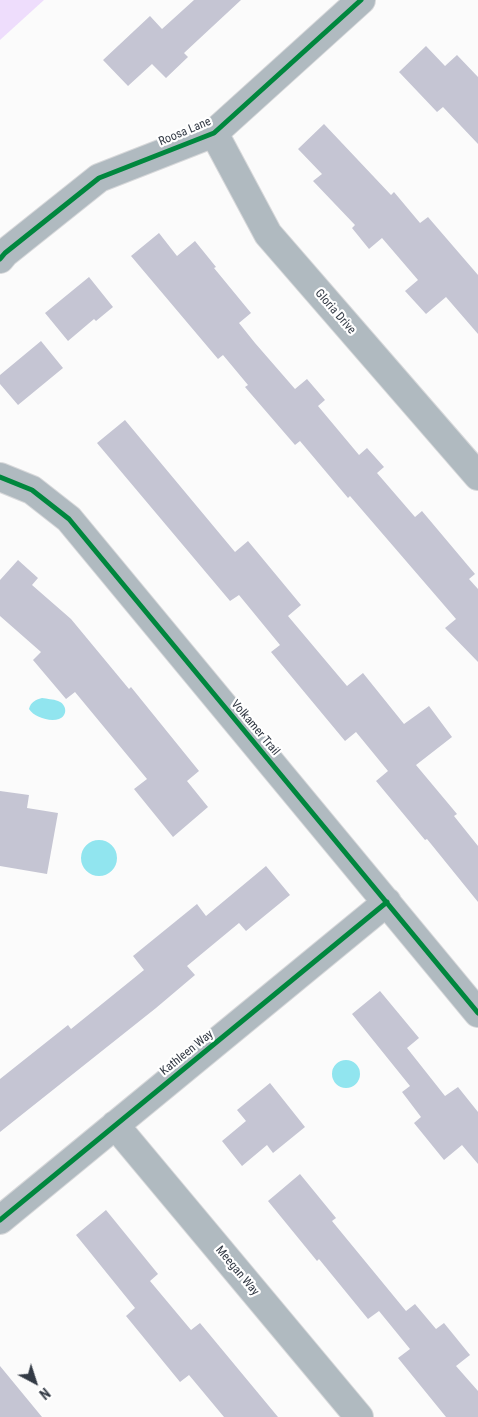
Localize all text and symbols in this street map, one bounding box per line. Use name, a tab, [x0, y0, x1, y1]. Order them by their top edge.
street label: Roosa Lane	[157, 115, 213, 149]
street label: Gloria Drive	[312, 287, 358, 337]
street label: Volkamer Trail	[228, 697, 282, 759]
street label: Kathleen Way	[158, 1027, 216, 1079]
street label: Meegan Way	[212, 1243, 262, 1299]
north arrow	[10, 1357, 60, 1407]
text: N	[36, 1385, 53, 1402]

